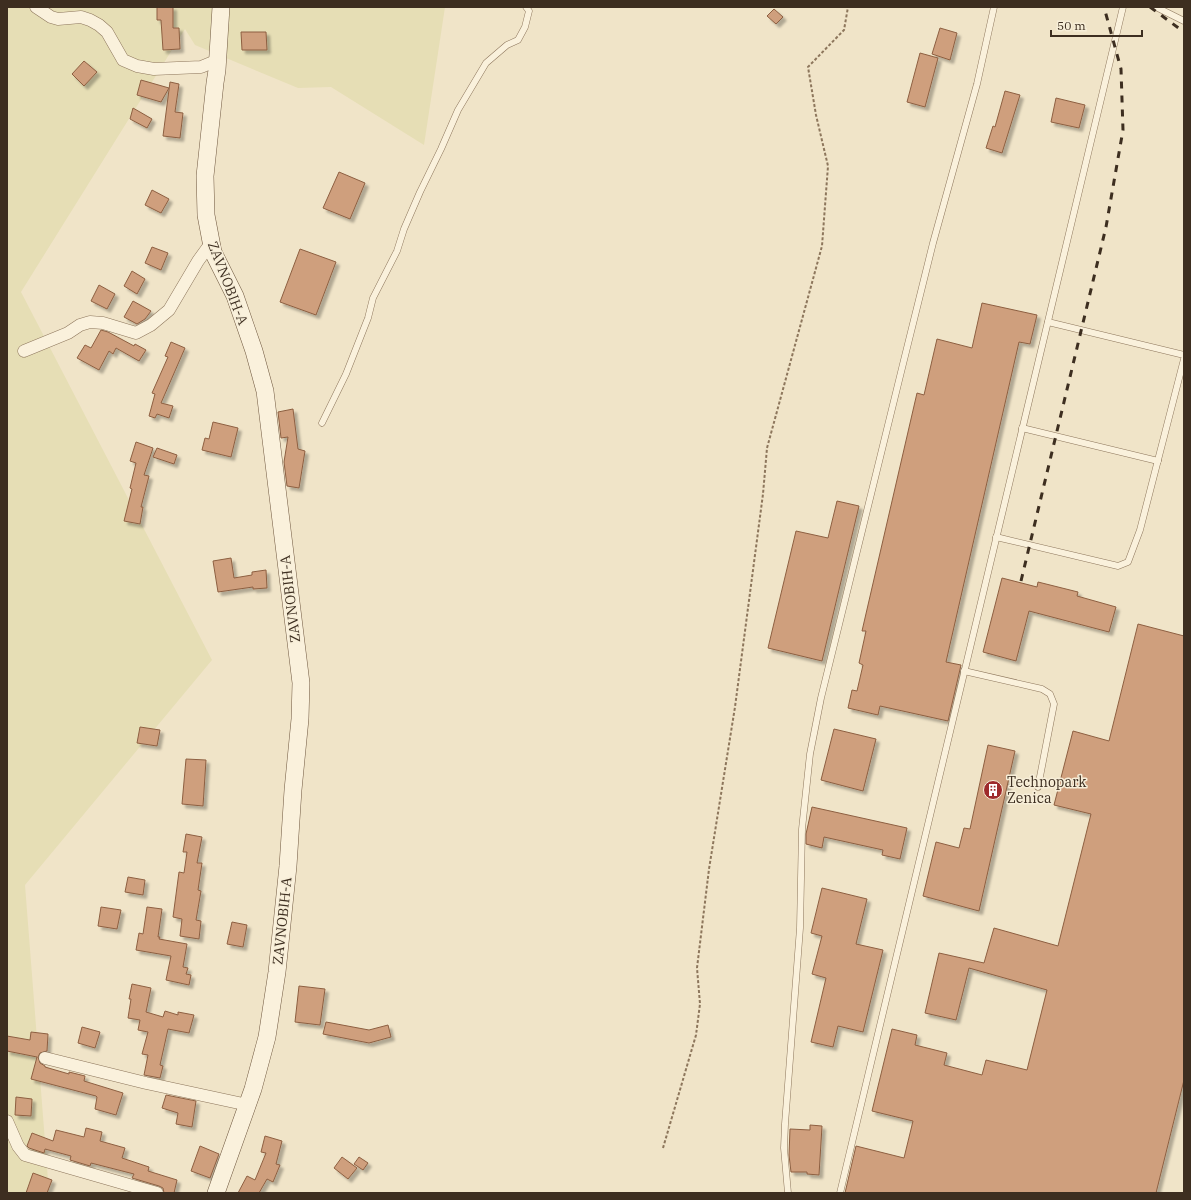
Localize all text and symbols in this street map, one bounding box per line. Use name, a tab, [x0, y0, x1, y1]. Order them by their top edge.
scale bar	[1051, 12, 1142, 38]
text: 50 m	[1057, 18, 1086, 33]
street label: ZAVNOBIH-A	[204, 239, 252, 328]
street label: ZAVNOBIH-A	[276, 554, 304, 644]
place label: Technopark Zenica	[1007, 773, 1087, 807]
building icon: Technopark Zenica	[982, 779, 1004, 801]
street label: ZAVNOBIH-A	[268, 876, 296, 966]

